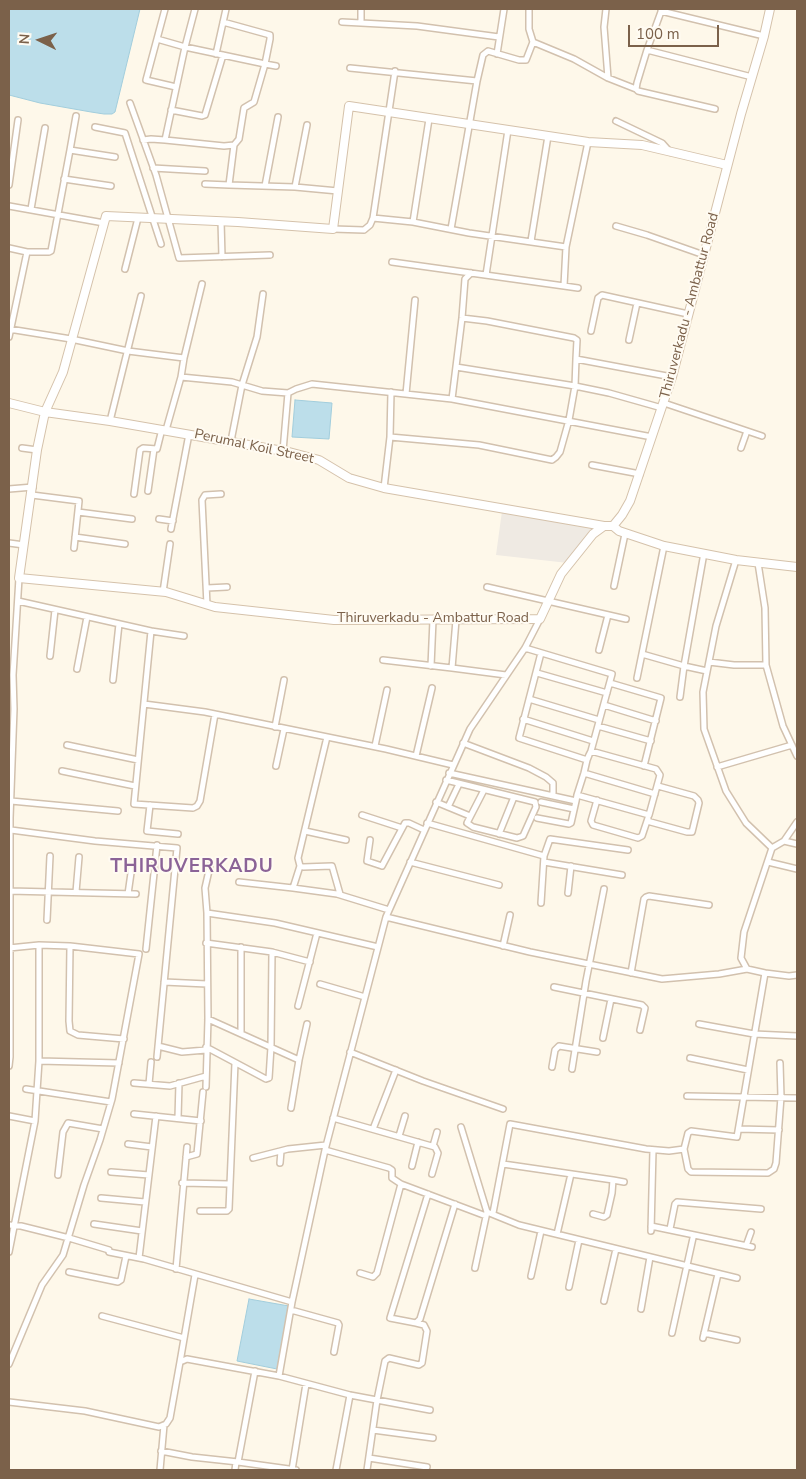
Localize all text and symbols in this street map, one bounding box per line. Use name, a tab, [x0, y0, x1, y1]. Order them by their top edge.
north arrow	[15, 15, 65, 65]
scale bar	[631, 15, 722, 47]
text: 100 m	[636, 24, 680, 44]
text: N	[15, 33, 34, 45]
street label: Thiruverkadu - Ambattur Road	[657, 211, 723, 401]
street label: Perumal Koil Street	[193, 426, 315, 468]
street label: Thiruverkadu - Ambattur Road	[337, 611, 529, 627]
district label: THIRUVERKADU	[109, 856, 275, 878]

